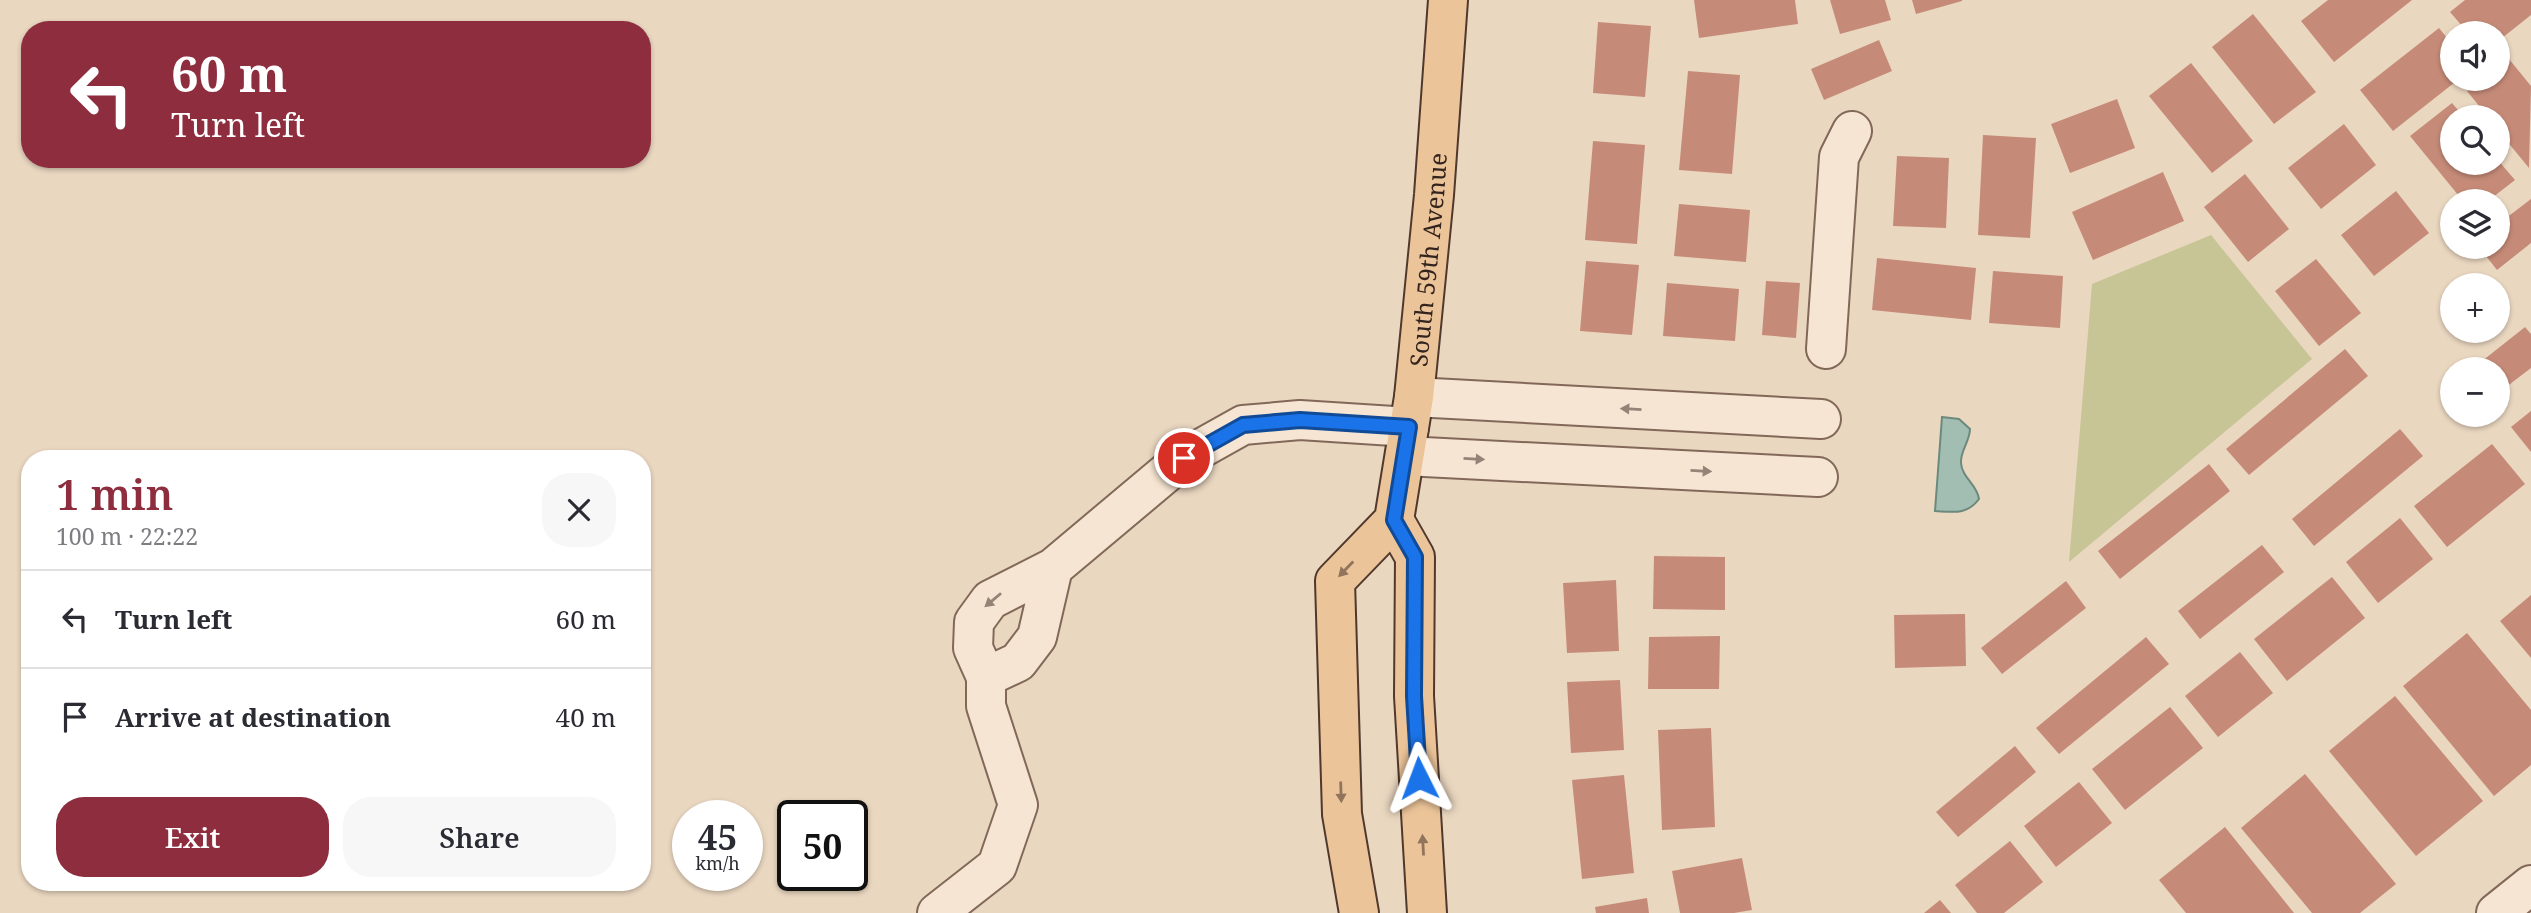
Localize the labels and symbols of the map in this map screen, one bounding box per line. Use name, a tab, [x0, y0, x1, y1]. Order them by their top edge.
street label: South 59th Avenue	[1401, 152, 1453, 368]
one-way arrow	[1620, 403, 1642, 414]
pin	[1154, 428, 1214, 488]
one-way arrow	[1463, 454, 1485, 465]
one-way arrow	[1690, 466, 1712, 477]
one-way arrow	[1339, 560, 1355, 577]
one-way arrow	[985, 593, 1003, 608]
position arrow	[1382, 741, 1456, 815]
one-way arrow	[1336, 781, 1347, 803]
speed limit sign: 50	[777, 800, 868, 891]
one-way arrow	[1417, 834, 1428, 856]

